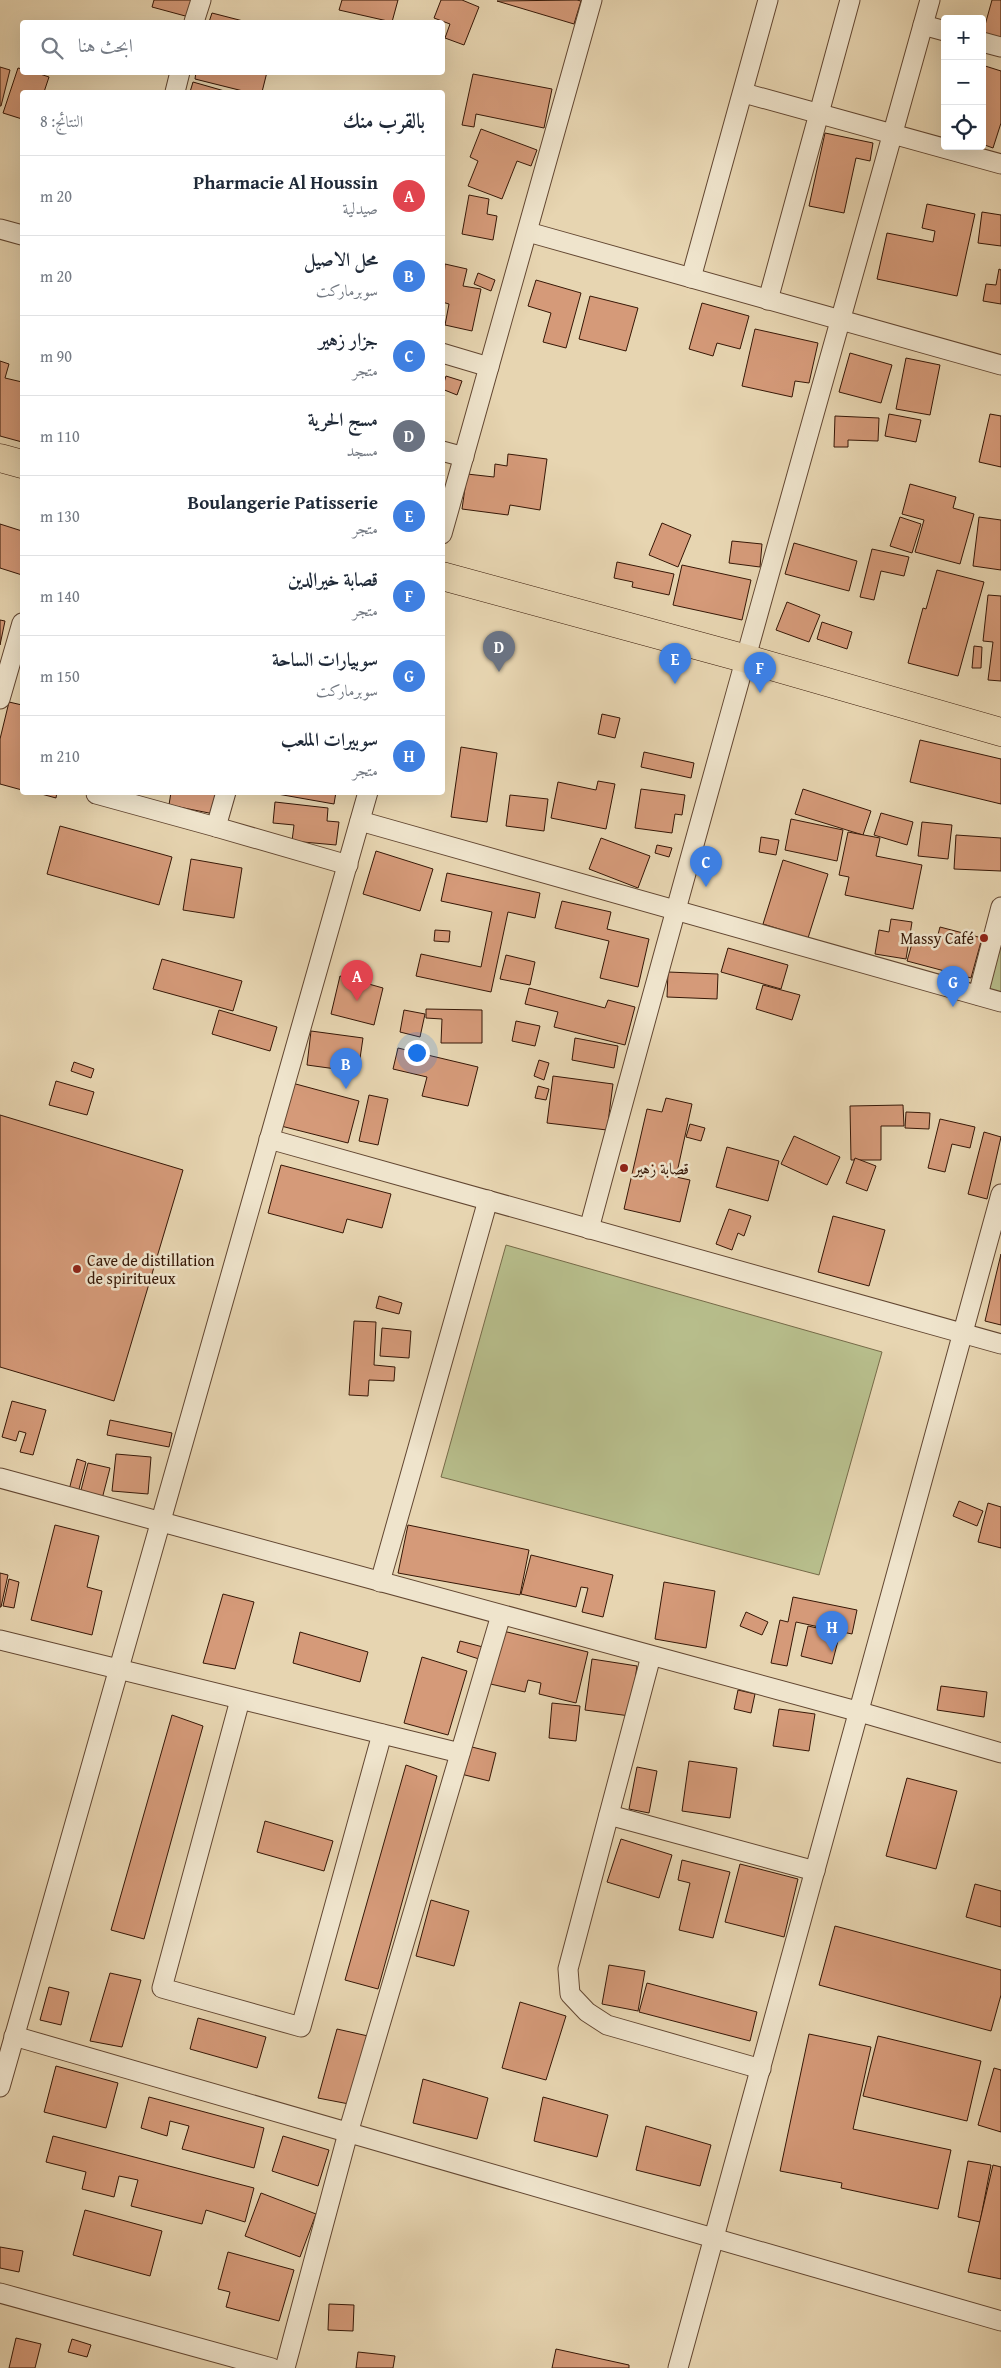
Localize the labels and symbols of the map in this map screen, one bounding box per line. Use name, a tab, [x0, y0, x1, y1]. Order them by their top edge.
pin: D	[483, 631, 515, 672]
pin: E	[659, 643, 691, 684]
pin: F	[744, 652, 776, 693]
pin: C	[690, 846, 722, 887]
place label: Massy Café	[900, 926, 974, 950]
marker: Massy Café	[978, 932, 990, 944]
pin: A	[341, 960, 373, 1001]
pin: G	[937, 966, 969, 1007]
your location	[404, 1040, 430, 1066]
pin: B	[330, 1048, 362, 1089]
place label: قصابة زهير	[632, 1156, 689, 1180]
marker: قصابة زهير	[618, 1162, 630, 1174]
place label: Cave de distillation de spiritueux	[87, 1248, 215, 1290]
marker: Cave de distillation de spiritueux	[71, 1263, 83, 1275]
pin: H	[816, 1611, 848, 1652]

